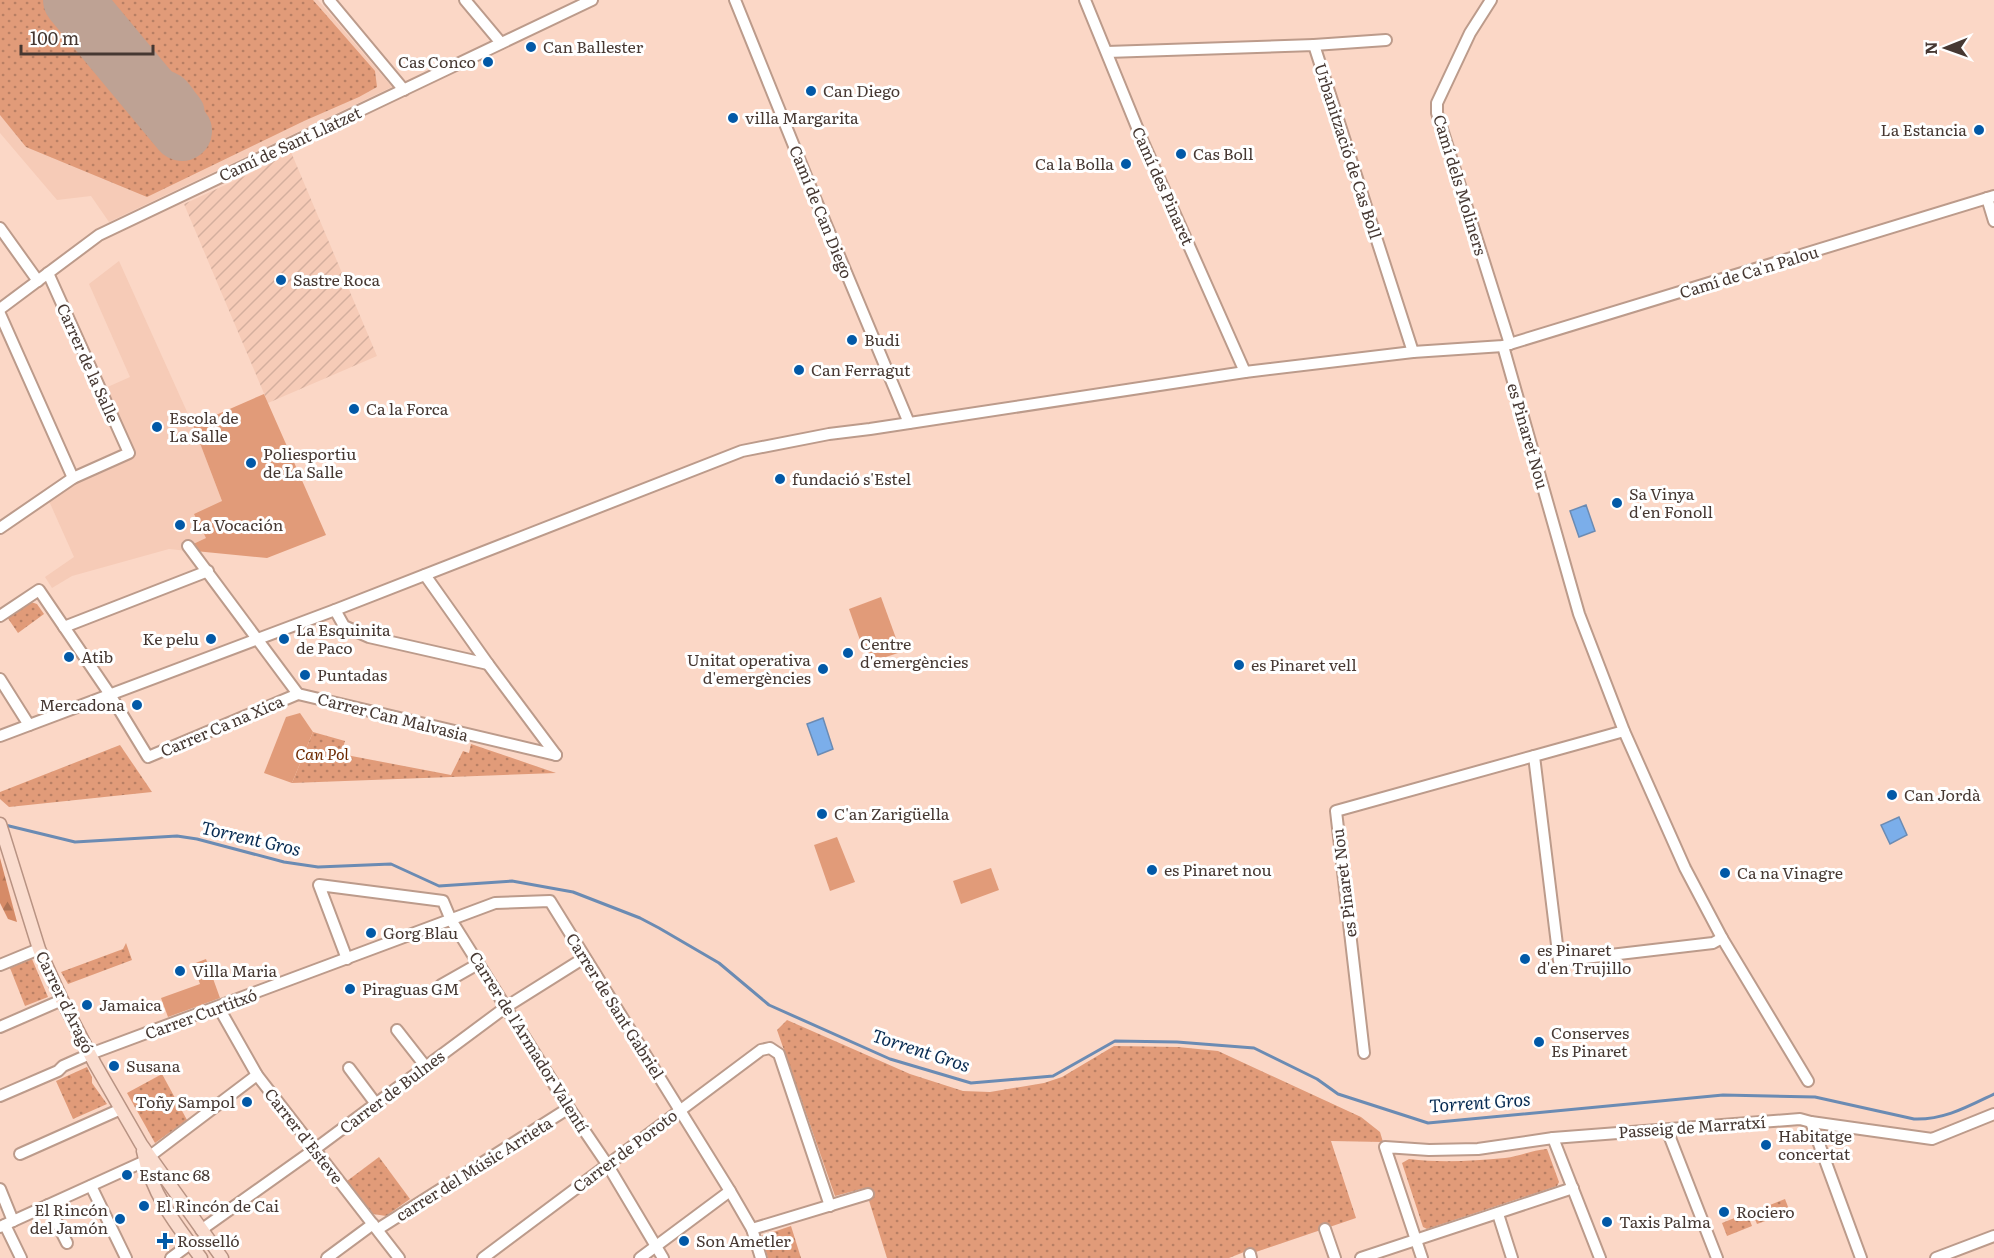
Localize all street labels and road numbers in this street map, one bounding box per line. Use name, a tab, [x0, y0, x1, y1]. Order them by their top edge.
street label: Urbanització de Cas Boll	[1309, 60, 1389, 242]
street label: Camí de Sant Llatzet	[215, 99, 365, 187]
street label: Camí dels Moliners	[1428, 111, 1494, 258]
street label: Camí des Pinaret	[1127, 122, 1201, 249]
street label: Camí de Can Diego	[784, 141, 860, 282]
street label: Camí de Ca'n Palou	[1676, 238, 1821, 304]
street label: Carrer de la Salle	[52, 299, 126, 426]
street label: es Pinaret Nou	[1502, 380, 1556, 492]
street label: Carrer Can Malvasia	[315, 686, 472, 746]
street label: Carrer Ca na Xica	[156, 688, 287, 762]
street label: es Pinaret Nou	[1324, 827, 1362, 939]
street label: Carrer de Sant Gabriel	[561, 928, 671, 1083]
street label: Carrer d'Aragó	[31, 946, 101, 1057]
street label: Carrer de l'Armador Valentí	[464, 946, 596, 1137]
street label: Carrer Curtitxó	[141, 982, 260, 1044]
street label: Carrer de Bulnes	[334, 1044, 449, 1139]
street label: Carrer d'Esteve	[260, 1082, 350, 1188]
street label: Carrer de Poroto	[567, 1103, 682, 1198]
street label: Passeig de Marratxí	[1617, 1109, 1766, 1143]
street label: carrer del Músic Arrieta	[390, 1110, 557, 1226]

